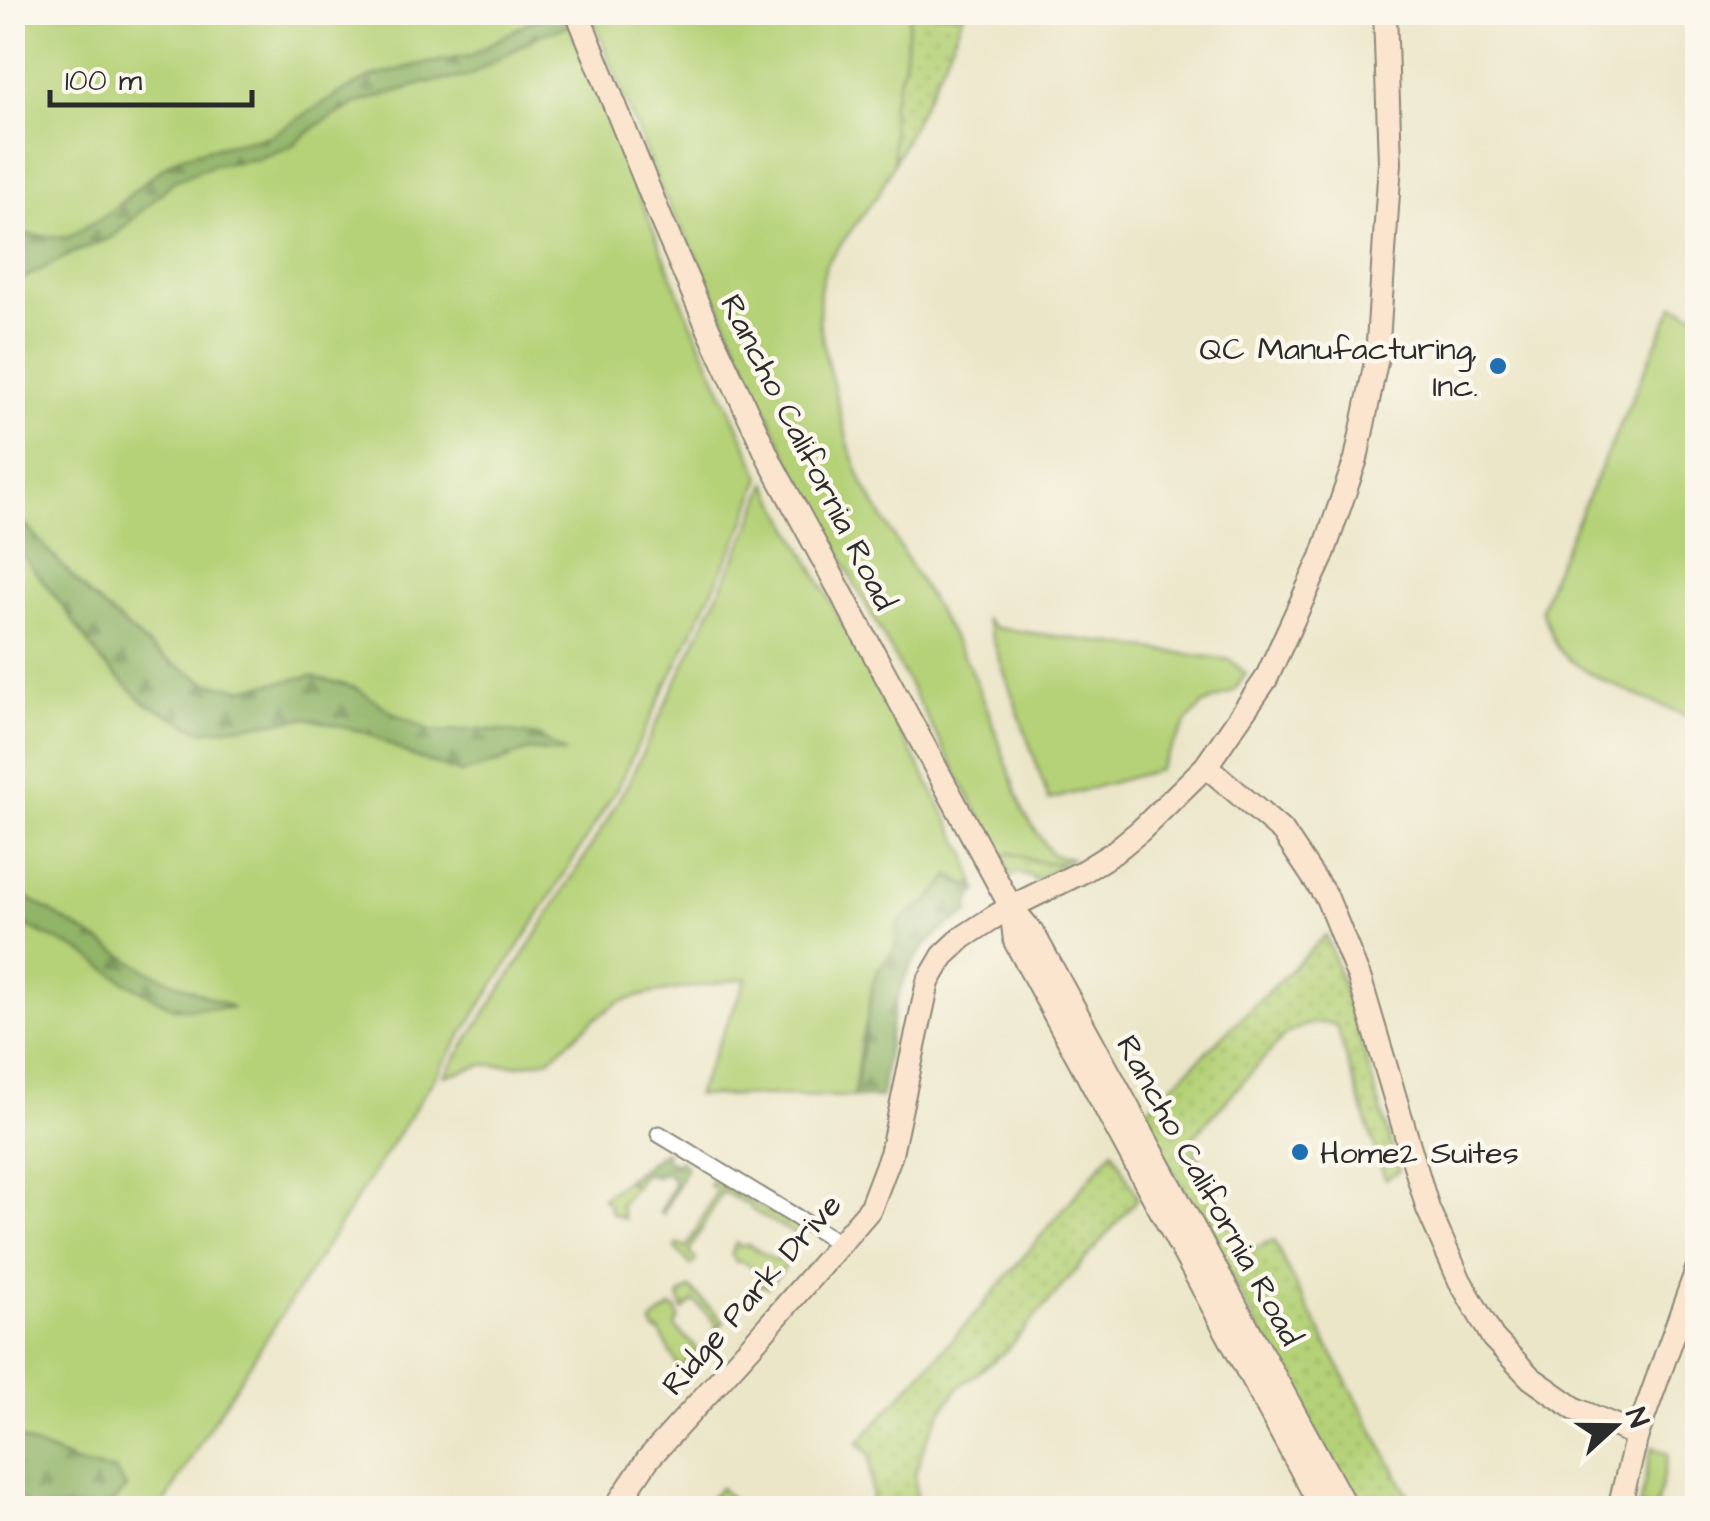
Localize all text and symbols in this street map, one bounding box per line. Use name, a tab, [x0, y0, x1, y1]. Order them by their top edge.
scale bar	[50, 45, 252, 107]
text: 100 m	[65, 60, 143, 102]
street label: Rancho California Road	[708, 287, 907, 618]
place label: QC Manufacturing, Inc.	[1199, 327, 1478, 409]
marker: QC Manufacturing, Inc.	[1487, 355, 1509, 377]
street label: Rancho California Road	[1104, 1027, 1313, 1354]
place label: Home2 Suites	[1320, 1131, 1519, 1176]
marker: Home2 Suites	[1289, 1141, 1311, 1163]
street label: Ridge Park Drive	[652, 1184, 853, 1406]
north arrow	[1565, 1376, 1665, 1476]
text: N	[1616, 1402, 1658, 1433]

